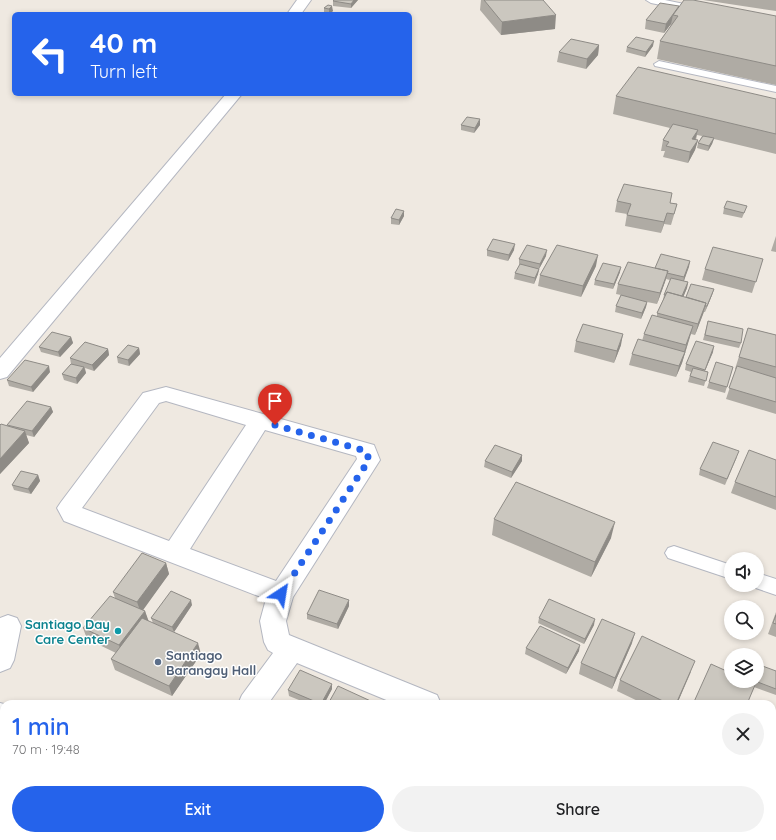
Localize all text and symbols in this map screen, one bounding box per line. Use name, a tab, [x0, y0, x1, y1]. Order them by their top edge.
text: 40 m	[90, 25, 157, 60]
icon: left	[24, 28, 76, 80]
text: Turn left	[90, 60, 158, 83]
pin	[258, 384, 292, 425]
icon: arrive	[264, 390, 286, 412]
map controls	[724, 552, 764, 688]
button: sound	[724, 552, 764, 592]
position arrow	[260, 573, 302, 615]
button: search	[724, 600, 764, 640]
place label: Santiago Day Care Center	[25, 616, 110, 647]
marker: Santiago Day Care Center	[113, 626, 123, 636]
place label: Santiago Barangay Hall	[166, 647, 256, 678]
button: layers	[724, 648, 764, 688]
marker: Santiago Barangay Hall	[153, 657, 163, 667]
text: 1 min	[12, 711, 70, 741]
button: close	[722, 713, 764, 755]
text: 70 m · 19:48	[12, 741, 80, 757]
button: Exit	[12, 786, 384, 832]
button: Share	[392, 786, 764, 832]

